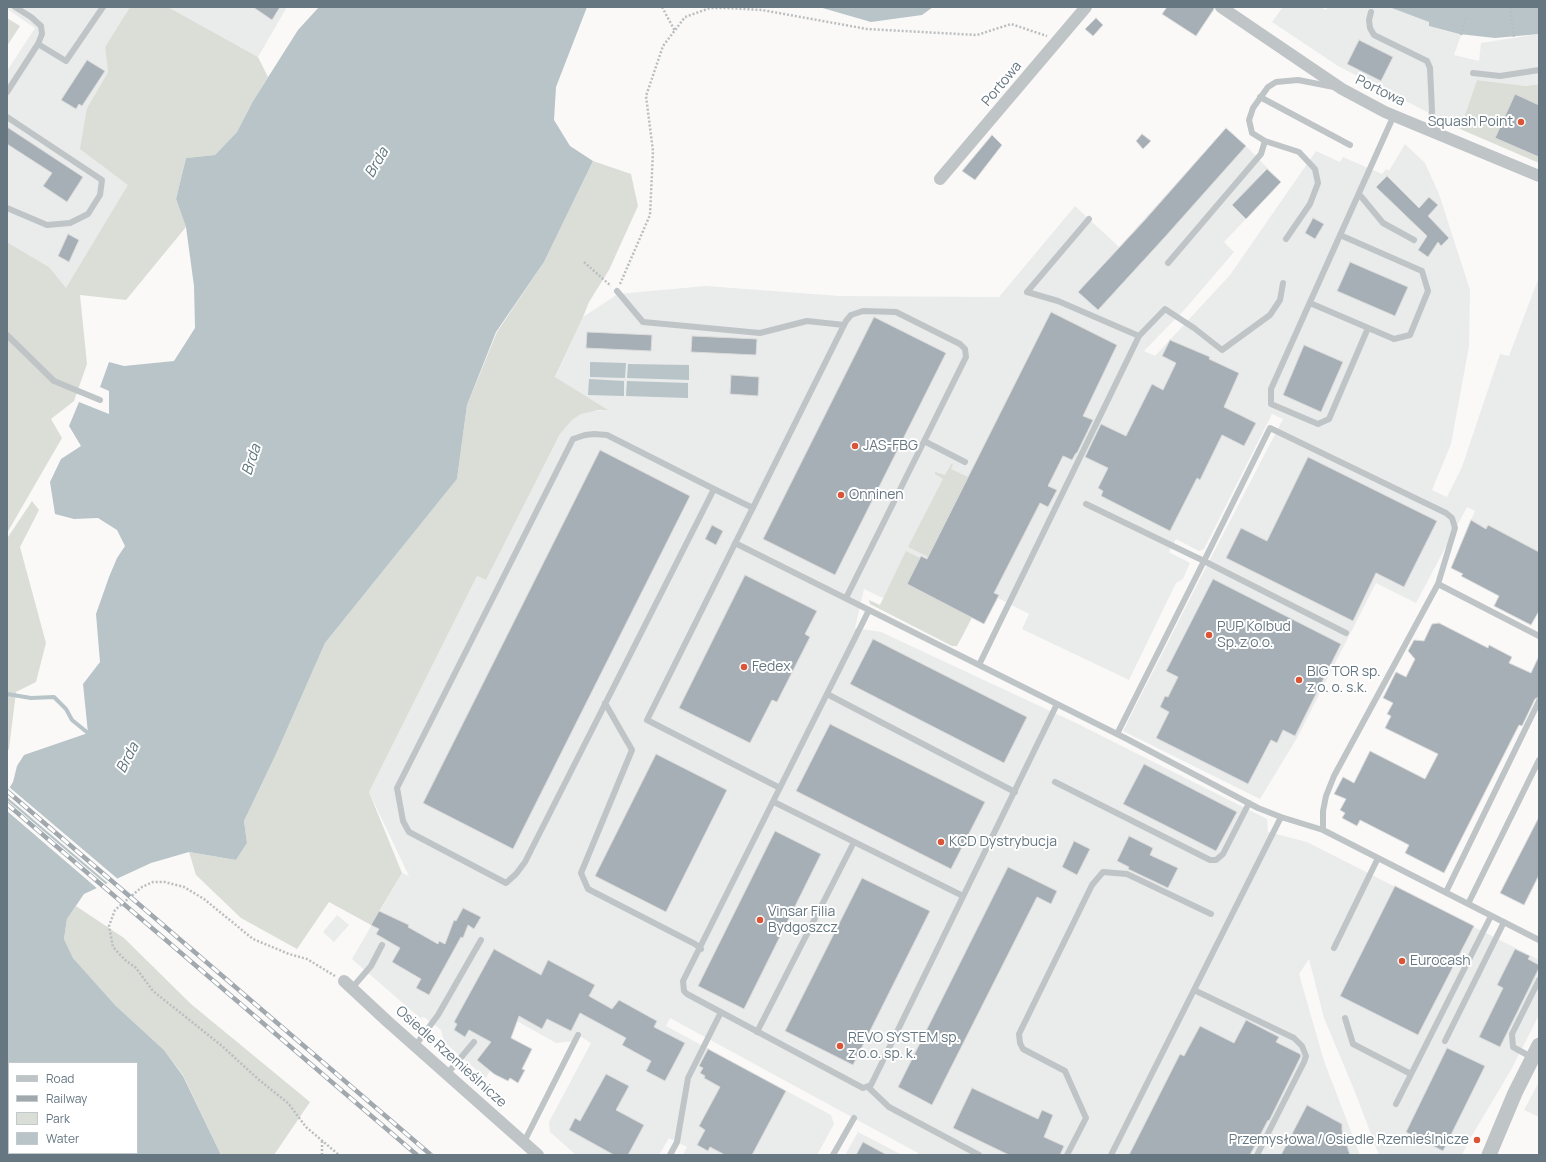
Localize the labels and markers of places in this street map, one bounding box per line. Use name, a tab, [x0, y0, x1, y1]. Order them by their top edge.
place label: Squash Point	[1428, 114, 1513, 130]
marker: Squash Point	[1516, 117, 1526, 127]
place label: JAS-FBG	[863, 438, 918, 454]
marker: JAS-FBG	[850, 441, 860, 451]
place label: Onninen	[849, 487, 904, 503]
marker: Onninen	[836, 490, 846, 500]
place label: PUP Kolbud Sp. z o.o.	[1217, 619, 1291, 652]
marker: PUP Kolbud Sp. z o.o.	[1204, 630, 1214, 640]
place label: Fedex	[752, 659, 791, 675]
marker: Fedex	[739, 662, 749, 672]
place label: BIG TOR sp. z o. o. s.k.	[1307, 664, 1381, 696]
marker: BIG TOR sp. z o. o. s.k.	[1294, 675, 1304, 685]
place label: KCD Dystrybucja	[949, 834, 1057, 850]
marker: KCD Dystrybucja	[936, 837, 946, 847]
place label: Vinsar Filia Bydgoszcz	[768, 904, 838, 936]
marker: Vinsar Filia Bydgoszcz	[755, 915, 765, 925]
place label: Eurocash	[1410, 953, 1471, 969]
marker: Eurocash	[1397, 956, 1407, 966]
place label: REVO SYSTEM sp. z o.o. sp. k.	[848, 1030, 960, 1062]
marker: REVO SYSTEM sp. z o.o. sp. k.	[835, 1041, 845, 1051]
place label: Przemysłowa / Osiedle Rzemieślnicze	[1229, 1132, 1469, 1148]
marker: Przemysłowa / Osiedle Rzemieślnicze	[1472, 1135, 1482, 1145]

